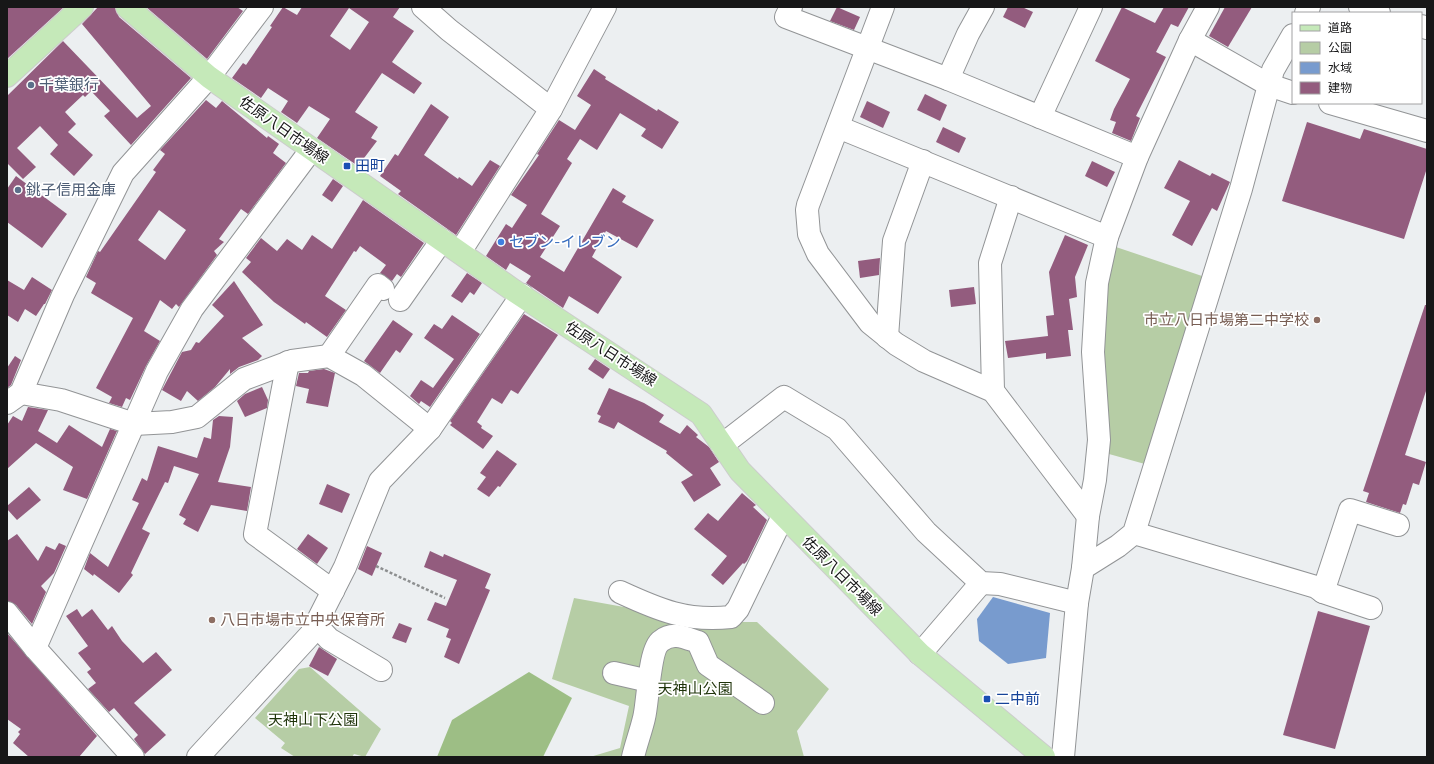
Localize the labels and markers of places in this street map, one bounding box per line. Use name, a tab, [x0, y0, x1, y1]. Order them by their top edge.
place label: 千葉銀行	[39, 75, 99, 94]
marker: 千葉銀行	[26, 80, 36, 90]
place label: 田町	[355, 156, 385, 175]
marker: 田町	[342, 161, 352, 171]
place label: 銚子信用金庫	[26, 180, 116, 199]
marker: 銚子信用金庫	[13, 185, 23, 195]
place label: セブン-イレブン	[509, 232, 620, 251]
marker: セブン-イレブン	[496, 237, 506, 247]
place label: 市立八日市場第二中学校	[1144, 310, 1309, 329]
marker: 市立八日市場第二中学校	[1312, 315, 1322, 325]
place label: 八日市場市立中央保育所	[220, 610, 385, 629]
marker: 八日市場市立中央保育所	[207, 615, 217, 625]
place label: 二中前	[995, 689, 1040, 708]
marker: 二中前	[982, 694, 992, 704]

